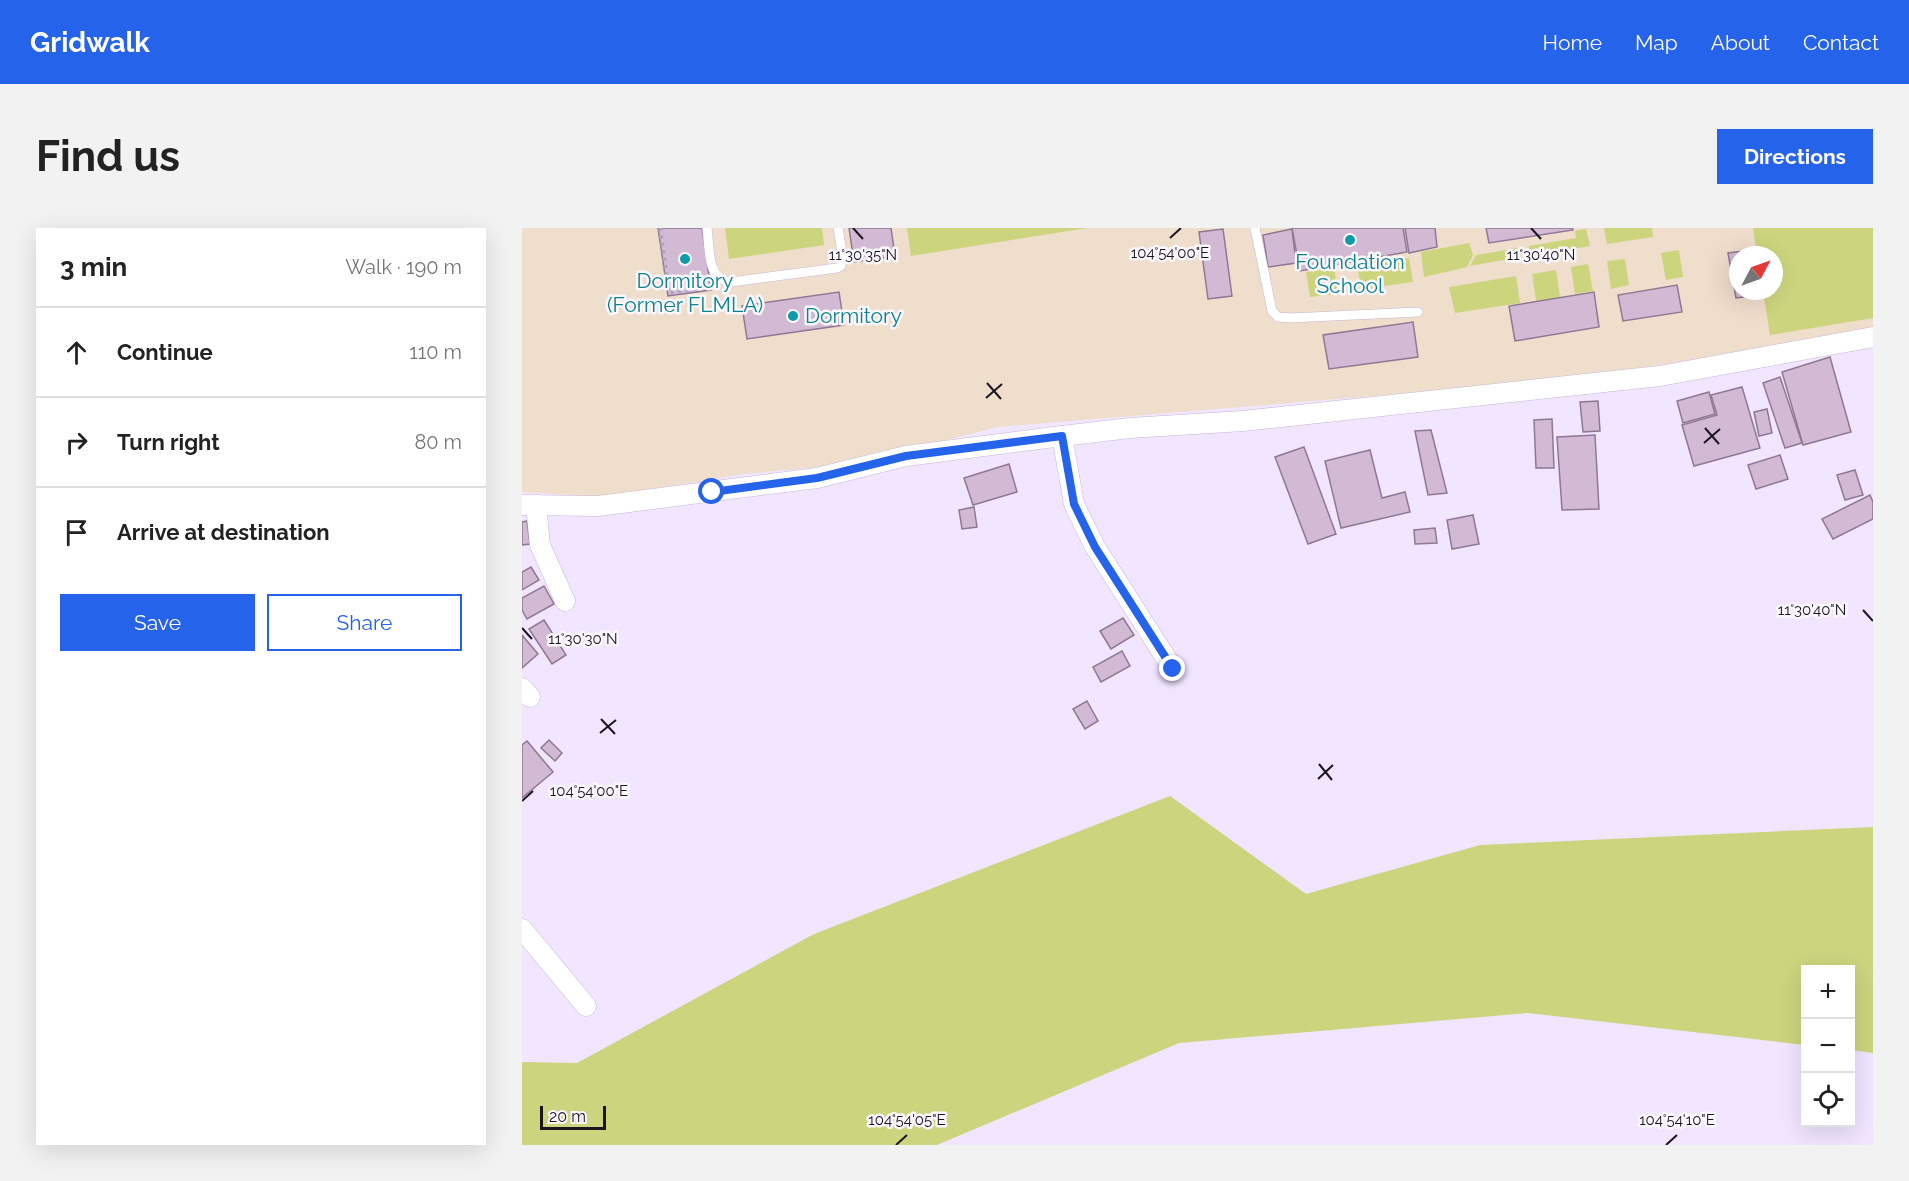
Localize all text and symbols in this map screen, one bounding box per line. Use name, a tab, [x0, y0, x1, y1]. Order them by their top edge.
text: Gridwalk	[30, 26, 150, 59]
text: Home	[1543, 30, 1602, 55]
text: Map	[1635, 30, 1678, 55]
text: About	[1711, 30, 1770, 55]
text: Contact	[1803, 30, 1879, 55]
button: Directions	[1717, 129, 1873, 184]
text: Find us	[36, 132, 180, 181]
marker: Foundation School	[1343, 233, 1357, 247]
text: 104°54'00"E	[1131, 244, 1209, 262]
text: 11°30'35"N	[829, 246, 897, 264]
text: 11°30'40"N	[1507, 246, 1575, 264]
north arrow	[1729, 246, 1783, 300]
place label: Foundation School	[1295, 249, 1405, 298]
text: 3 min	[60, 252, 127, 282]
marker: Dormitory (Former FLMLA)	[678, 252, 692, 266]
text: Walk · 190 m	[345, 255, 462, 279]
place label: Dormitory (Former FLMLA)	[607, 268, 763, 317]
place label: Dormitory	[805, 303, 902, 328]
marker: Dormitory	[786, 309, 800, 323]
icon: ahead	[60, 336, 93, 369]
text: Continue	[117, 339, 213, 365]
text: 110 m	[409, 340, 462, 364]
icon: right	[60, 426, 93, 459]
text: Turn right	[117, 429, 220, 455]
text: 80 m	[414, 430, 462, 454]
route start	[698, 478, 724, 504]
icon: arrive	[60, 516, 93, 549]
text: Arrive at destination	[117, 519, 330, 545]
button: Save	[60, 594, 255, 651]
button: Share	[267, 594, 462, 651]
text: 11°30'40"N	[1778, 601, 1846, 619]
text: 11°30'30"N	[548, 630, 618, 648]
route end	[1159, 655, 1185, 681]
text: 104°54'00"E	[550, 782, 628, 800]
map controls	[1801, 965, 1855, 1127]
button: +	[1801, 965, 1855, 1019]
button: −	[1801, 1019, 1855, 1073]
button: locate	[1801, 1073, 1855, 1127]
scale bar	[540, 1103, 606, 1130]
text: 20 m	[549, 1107, 586, 1126]
text: 104°54'05"E	[868, 1111, 946, 1129]
text: 104°54'10"E	[1639, 1111, 1715, 1129]

